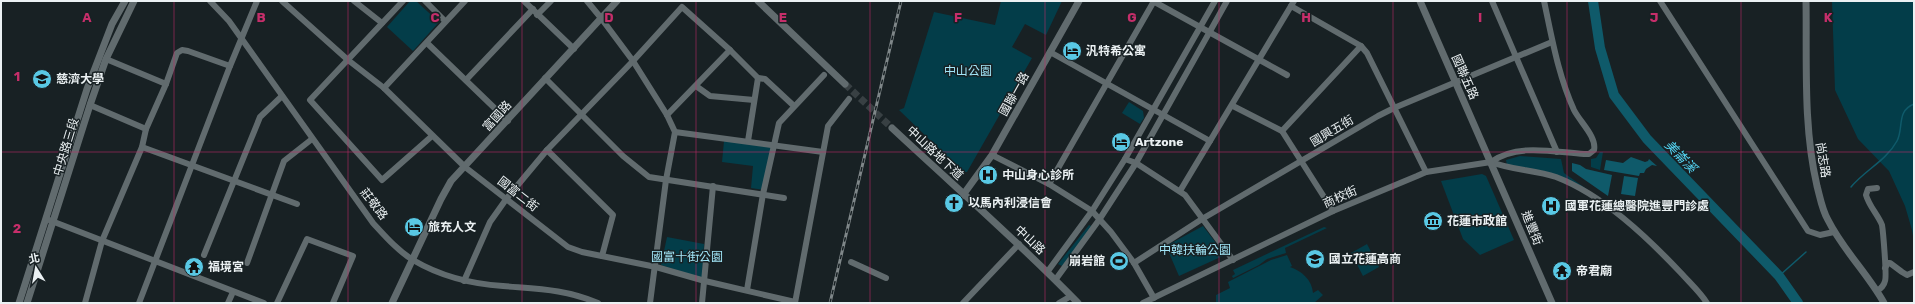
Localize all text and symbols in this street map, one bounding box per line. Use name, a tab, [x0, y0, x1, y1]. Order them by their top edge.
text: A	[82, 10, 92, 25]
text: B	[256, 10, 266, 25]
text: C	[430, 10, 440, 25]
text: D	[604, 10, 614, 25]
text: E	[779, 10, 787, 25]
text: F	[954, 10, 962, 25]
text: G	[1127, 10, 1137, 25]
text: H	[1301, 10, 1311, 25]
text: I	[1478, 10, 1482, 25]
text: J	[1650, 10, 1658, 25]
text: K	[1824, 10, 1833, 25]
hotel icon: 汎特希公寓	[1061, 40, 1083, 62]
place label: 汎特希公寓	[1086, 44, 1146, 58]
street label: 國聯五路	[1449, 52, 1481, 102]
park label: 中山公園	[944, 64, 992, 78]
school or university icon: 慈濟大學	[31, 68, 53, 90]
text: 1	[14, 69, 20, 84]
street label: 國聯一路	[996, 70, 1032, 118]
place label: 慈濟大學	[56, 72, 104, 86]
street label: 富國路	[480, 98, 514, 134]
street label: 國興五街	[1308, 113, 1356, 149]
street label: 中央路三段	[51, 116, 81, 178]
street label: 中山路地下道	[904, 123, 966, 183]
hotel icon: Artzone	[1110, 131, 1132, 153]
place label: Artzone	[1135, 135, 1183, 149]
water label: 美崙溪	[1662, 137, 1701, 177]
street label: 尚志路	[1813, 141, 1833, 179]
hospital icon: 中山身心診所	[977, 164, 999, 186]
place label: 中山身心診所	[1002, 168, 1074, 182]
street label: 國富二街	[495, 174, 541, 214]
street label: 商校街	[1321, 183, 1359, 211]
street label: 莊敬路	[357, 186, 391, 222]
church icon: 以馬內利浸信會	[943, 192, 965, 214]
hospital icon: 國軍花蓮總醫院進豐門診處	[1540, 195, 1562, 217]
place label: 以馬內利浸信會	[968, 196, 1052, 210]
place label: 國軍花蓮總醫院進豐門診處	[1565, 199, 1709, 213]
street label: 進豐街	[1519, 209, 1545, 247]
museum icon: 花蓮市政館	[1422, 210, 1444, 232]
place label: 花蓮市政館	[1447, 214, 1507, 228]
hotel icon: 旅充人文	[403, 216, 425, 238]
place label: 旅充人文	[428, 220, 476, 234]
text: 2	[13, 221, 21, 236]
street label: 中山路	[1012, 223, 1048, 257]
park label: 中韓扶輪公園	[1159, 243, 1231, 257]
north arrow	[16, 248, 56, 288]
school or university icon: 國立花蓮高商	[1304, 248, 1326, 270]
park label: 國富十街公園	[651, 250, 723, 264]
sports icon: 崩岩館	[1108, 250, 1130, 272]
text: 北	[28, 251, 41, 266]
place label: 國立花蓮高商	[1329, 252, 1401, 266]
place label: 崩岩館	[1069, 254, 1105, 268]
temple icon: 福境宮	[183, 256, 205, 278]
place label: 福境宮	[208, 260, 244, 274]
temple icon: 帝君廟	[1551, 260, 1573, 282]
place label: 帝君廟	[1576, 264, 1612, 278]

